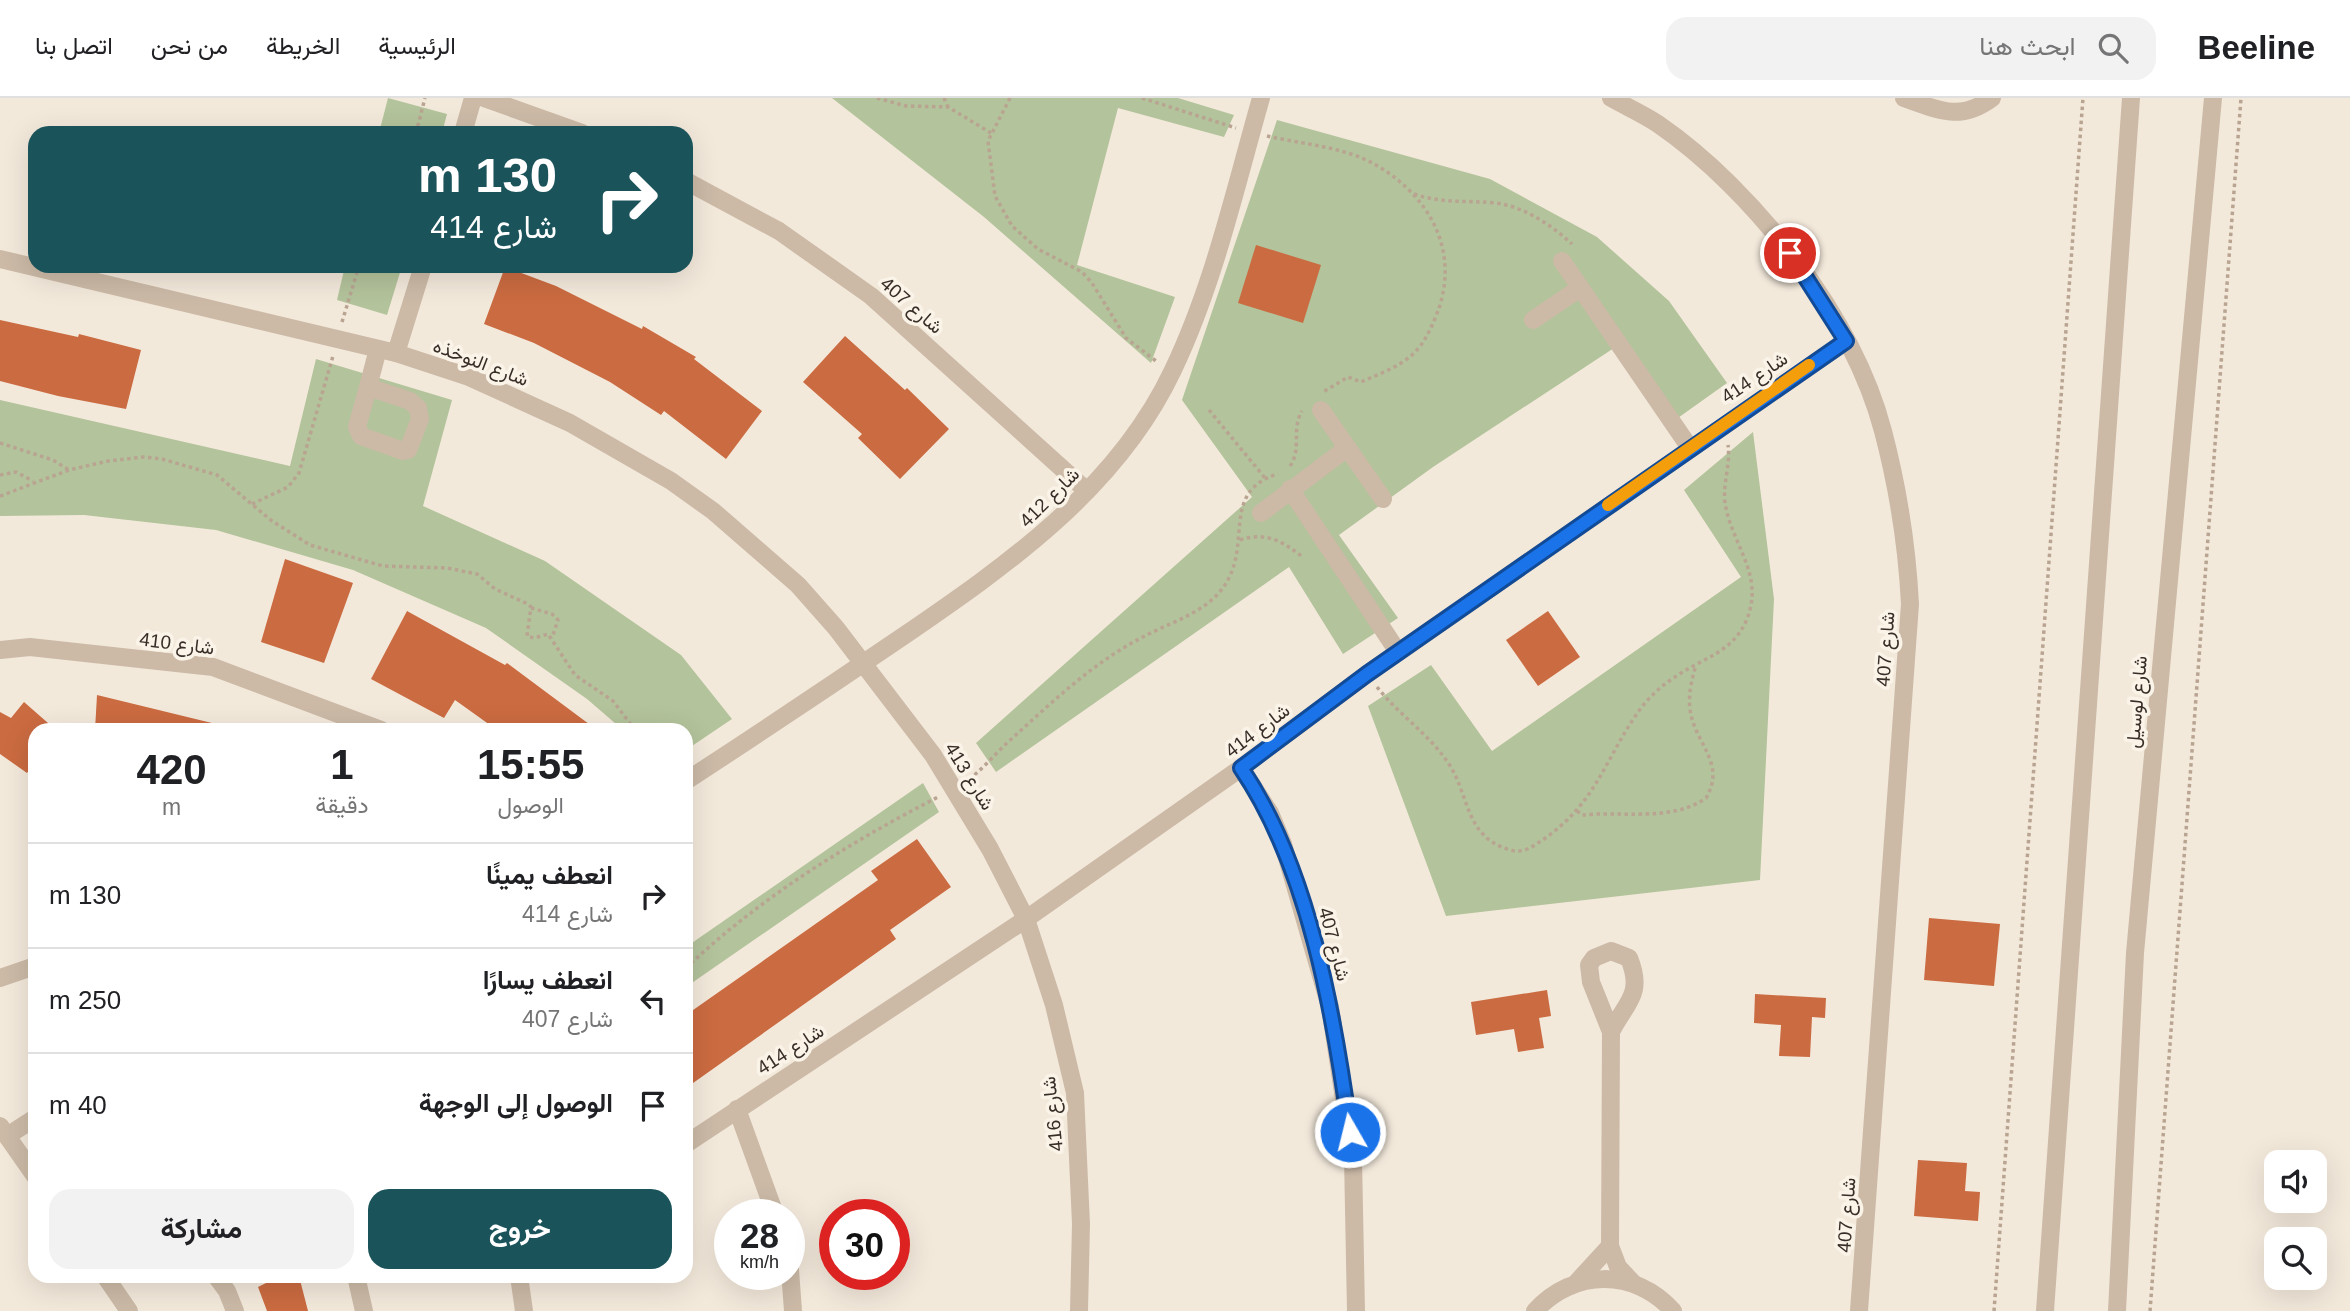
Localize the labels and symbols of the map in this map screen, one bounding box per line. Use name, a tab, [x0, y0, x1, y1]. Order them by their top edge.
pin	[1760, 223, 1820, 283]
street label: شارع 407	[875, 273, 947, 339]
street label: شارع النوخذه	[430, 335, 531, 392]
street label: شارع 414	[1717, 348, 1792, 409]
street label: شارع 412	[1015, 463, 1085, 533]
street label: شارع 407	[1872, 611, 1901, 687]
street label: شارع 410	[138, 628, 216, 660]
street label: شارع لوسيل	[2122, 655, 2153, 749]
street label: شارع 414	[1221, 699, 1295, 763]
street label: شارع 413	[939, 739, 998, 815]
street label: شارع 407	[1313, 905, 1354, 984]
street label: شارع 414	[753, 1020, 829, 1080]
street label: شارع 416	[1038, 1075, 1069, 1152]
position arrow	[1313, 1095, 1387, 1169]
street label: شارع 407	[1833, 1177, 1862, 1253]
speed limit sign: 30	[819, 1199, 910, 1290]

